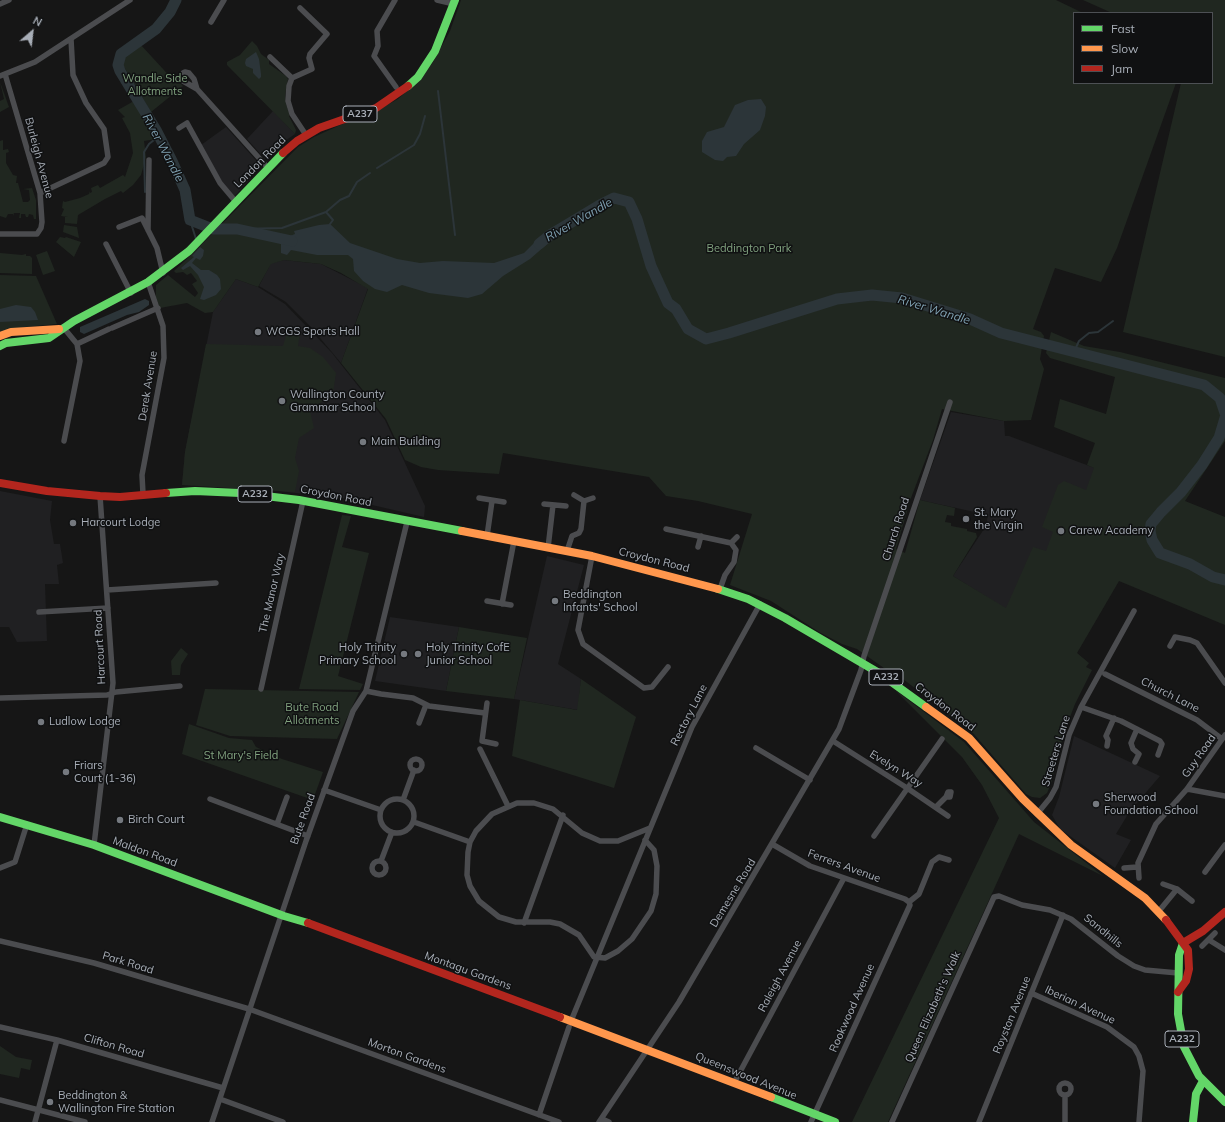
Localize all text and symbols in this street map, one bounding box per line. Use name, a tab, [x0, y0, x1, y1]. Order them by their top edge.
north arrow	[12, 12, 52, 52]
legend	[1073, 12, 1213, 84]
text: N	[31, 13, 45, 30]
text: Fast	[1111, 21, 1135, 36]
text: Slow	[1111, 41, 1139, 56]
text: Jam	[1111, 61, 1133, 76]
park label: Wandle Side Allotments	[123, 72, 187, 98]
road number: A237	[343, 106, 377, 122]
water label: River Wandle	[139, 112, 187, 184]
street label: Burleigh Avenue	[22, 116, 56, 200]
street label: London Road	[231, 133, 289, 191]
water label: River Wandle	[543, 195, 615, 245]
park label: Beddington Park	[707, 242, 791, 256]
water label: River Wandle	[896, 292, 972, 328]
place label: WCGS Sports Hall	[266, 325, 360, 339]
marker: WCGS Sports Hall	[253, 327, 263, 337]
street label: Derek Avenue	[136, 350, 160, 422]
place label: Wallington County Grammar School	[290, 388, 385, 414]
marker: Wallington County Grammar School	[277, 396, 287, 406]
place label: Main Building	[371, 435, 440, 449]
marker: Main Building	[358, 437, 368, 447]
street label: Croydon Road	[299, 483, 373, 509]
road number: A232	[238, 486, 272, 502]
street label: Church Road	[880, 496, 912, 562]
place label: St. Mary the Virgin	[974, 506, 1023, 532]
marker: St. Mary the Virgin	[961, 514, 971, 524]
place label: Harcourt Lodge	[81, 516, 160, 530]
marker: Harcourt Lodge	[68, 518, 78, 528]
place label: Carew Academy	[1069, 524, 1153, 538]
marker: Carew Academy	[1056, 526, 1066, 536]
street label: Croydon Road	[617, 545, 691, 575]
street label: The Manor Way	[256, 552, 288, 634]
place label: Beddington Infants' School	[563, 588, 638, 614]
marker: Beddington Infants' School	[550, 596, 560, 606]
street label: Harcourt Road	[91, 609, 109, 685]
place label: Holy Trinity Primary School	[319, 641, 396, 667]
place label: Holy Trinity CofE Junior School	[426, 641, 510, 667]
marker: Holy Trinity Primary School	[399, 649, 409, 659]
marker: Holy Trinity CofE Junior School	[413, 649, 423, 659]
road number: A232	[869, 669, 903, 685]
street label: Church Lane	[1138, 675, 1202, 715]
street label: Croydon Road	[912, 680, 978, 734]
street label: Rectory Lane	[668, 682, 710, 748]
park label: Bute Road Allotments	[285, 701, 339, 727]
street label: Streeters Lane	[1039, 714, 1073, 788]
place label: Ludlow Lodge	[49, 715, 121, 729]
marker: Ludlow Lodge	[36, 717, 46, 727]
street label: Guy Road	[1179, 732, 1219, 780]
street label: Evelyn Way	[867, 748, 925, 790]
park label: St Mary's Field	[204, 749, 278, 763]
place label: Friars Court (1-36)	[74, 759, 136, 785]
marker: Friars Court (1-36)	[61, 767, 71, 777]
place label: Sherwood Foundation School	[1104, 791, 1198, 817]
street label: Bute Road	[288, 792, 318, 846]
marker: Sherwood Foundation School	[1091, 799, 1101, 809]
place label: Birch Court	[128, 813, 185, 827]
marker: Birch Court	[115, 815, 125, 825]
street label: Maldon Road	[111, 834, 179, 870]
street label: Ferrers Avenue	[806, 847, 882, 885]
street label: Demesne Road	[707, 856, 759, 930]
street label: Sandhills	[1081, 911, 1125, 951]
street label: Raleigh Avenue	[755, 938, 805, 1014]
street label: Park Road	[101, 949, 155, 977]
street label: Montagu Gardens	[423, 949, 513, 993]
street label: Queen Elizabeth's Walk	[903, 949, 963, 1065]
street label: Rookwood Avenue	[827, 962, 877, 1054]
street label: Royston Avenue	[990, 974, 1034, 1056]
street label: Iberian Avenue	[1043, 983, 1117, 1027]
street label: Clifton Road	[82, 1031, 146, 1061]
road number: A232	[1165, 1031, 1199, 1047]
street label: Morton Gardens	[366, 1036, 448, 1076]
street label: Queenswood Avenue	[693, 1050, 799, 1102]
place label: Beddington & Wallington Fire Station	[58, 1089, 175, 1115]
marker: Beddington & Wallington Fire Station	[45, 1097, 55, 1107]

